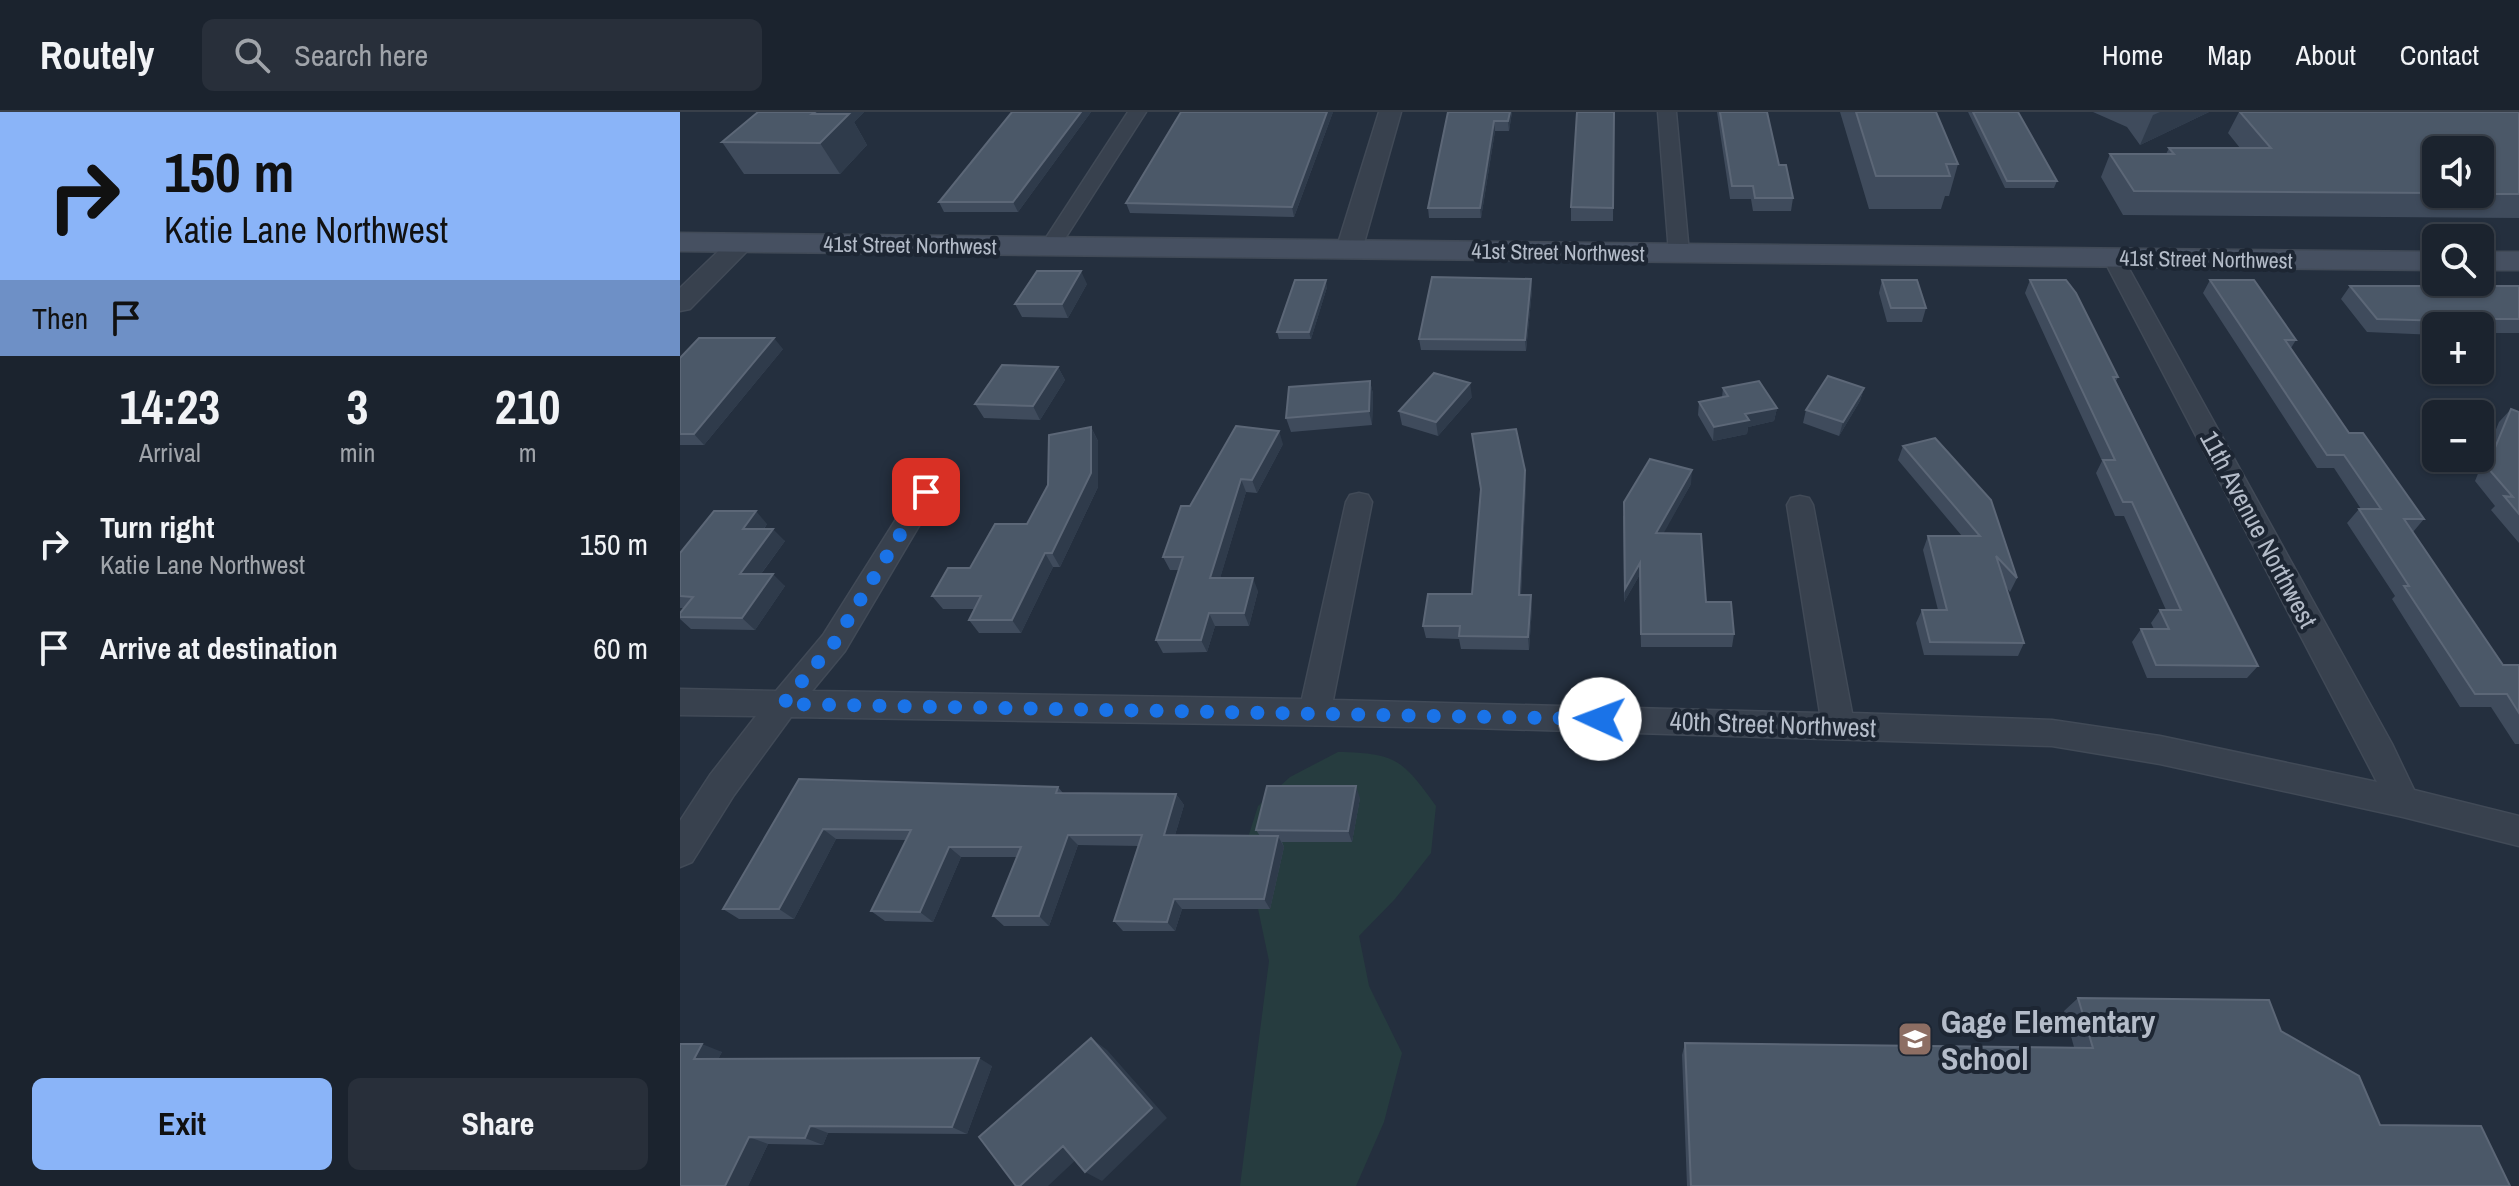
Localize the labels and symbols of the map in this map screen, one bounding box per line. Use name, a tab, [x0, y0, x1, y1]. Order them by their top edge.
street label: 41st Street Northwest	[823, 228, 997, 262]
street label: 41st Street Northwest	[1471, 235, 1645, 269]
street label: 41st Street Northwest	[2119, 242, 2293, 276]
street label: 11th Avenue Northwest	[2192, 424, 2326, 634]
pin	[892, 458, 960, 526]
position arrow	[1558, 677, 1642, 761]
street label: 40th Street Northwest	[1669, 703, 1877, 745]
place label: Gage Elementary School	[1941, 1000, 2156, 1080]
school or university icon: Gage Elementary School	[1896, 1020, 1934, 1058]

